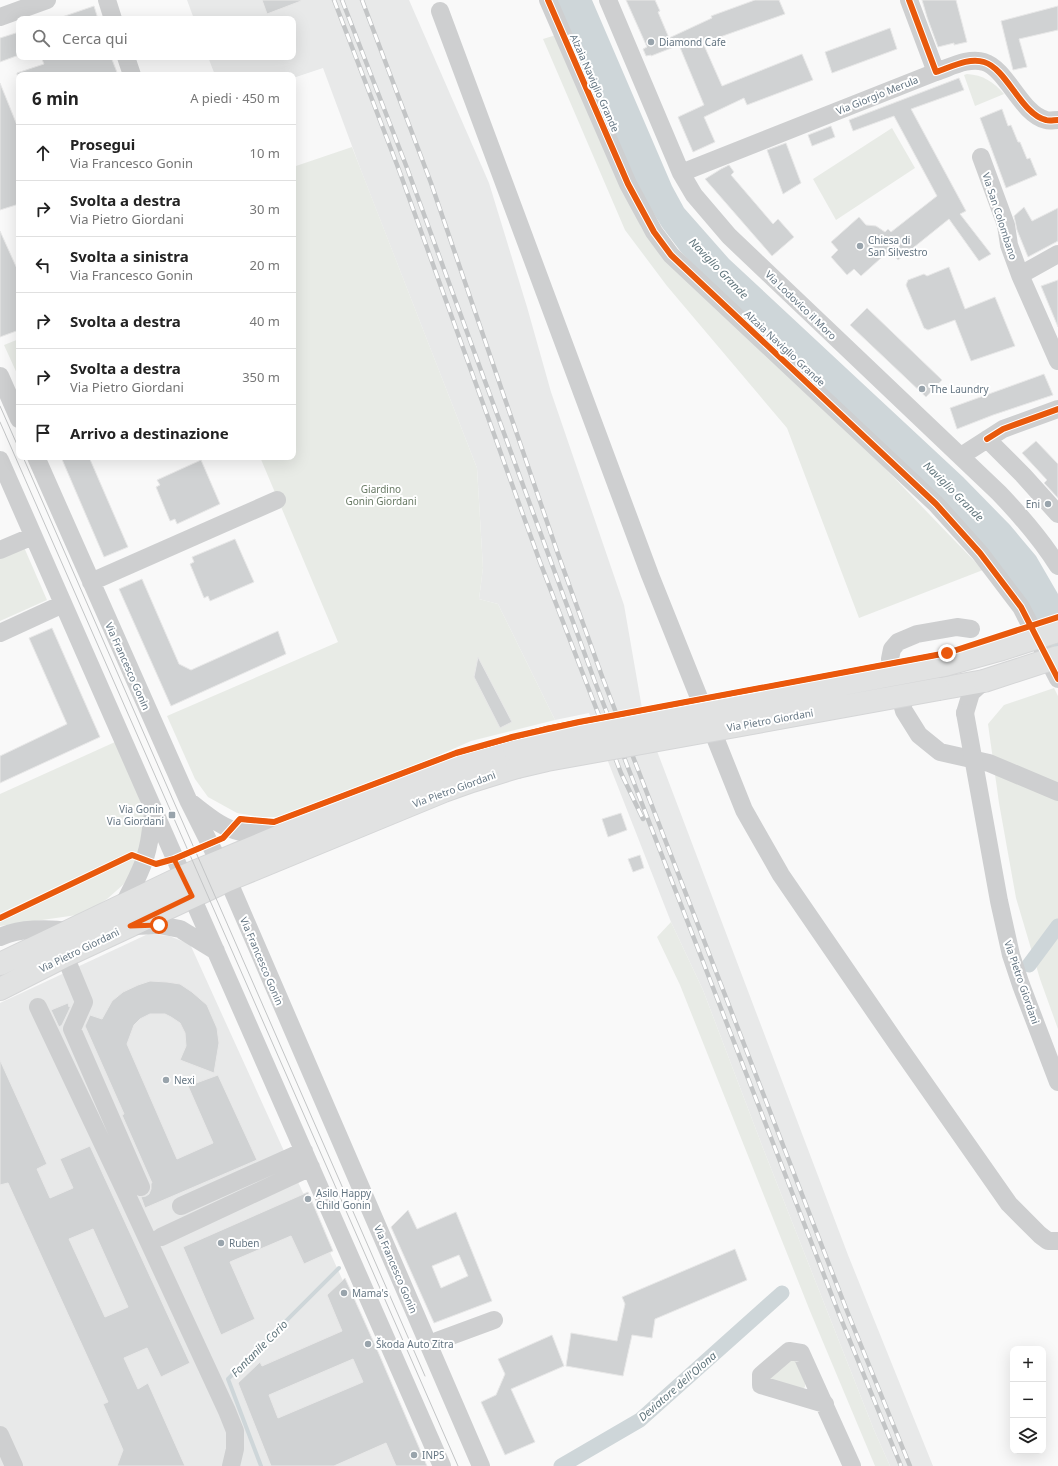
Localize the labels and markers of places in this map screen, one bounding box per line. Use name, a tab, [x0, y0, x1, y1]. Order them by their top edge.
place label: Diamond Cafe	[659, 35, 726, 49]
marker: Diamond Cafe	[646, 37, 656, 47]
place label: Chiesa di San Silvestro	[868, 233, 928, 259]
marker: Chiesa di San Silvestro	[855, 241, 865, 251]
place label: The Laundry	[930, 382, 989, 396]
marker: The Laundry	[917, 384, 927, 394]
place label: Eni	[1026, 497, 1040, 511]
marker: Eni	[1043, 499, 1053, 509]
place label: Via Gonin Via Giordani	[107, 802, 164, 828]
marker: Via Gonin Via Giordani	[167, 810, 177, 820]
place label: Nexi	[174, 1073, 195, 1087]
marker: Nexi	[161, 1075, 171, 1085]
place label: Asilo Happy Child Gonin	[316, 1186, 372, 1212]
marker: Asilo Happy Child Gonin	[303, 1194, 313, 1204]
place label: Ruben	[229, 1236, 259, 1250]
marker: Ruben	[216, 1238, 226, 1248]
place label: Mama's	[352, 1286, 388, 1300]
marker: Mama's	[339, 1288, 349, 1298]
place label: Škoda Auto Zitra	[376, 1337, 454, 1351]
marker: Škoda Auto Zitra	[363, 1339, 373, 1349]
place label: INPS	[422, 1448, 445, 1462]
marker: INPS	[409, 1450, 419, 1460]

